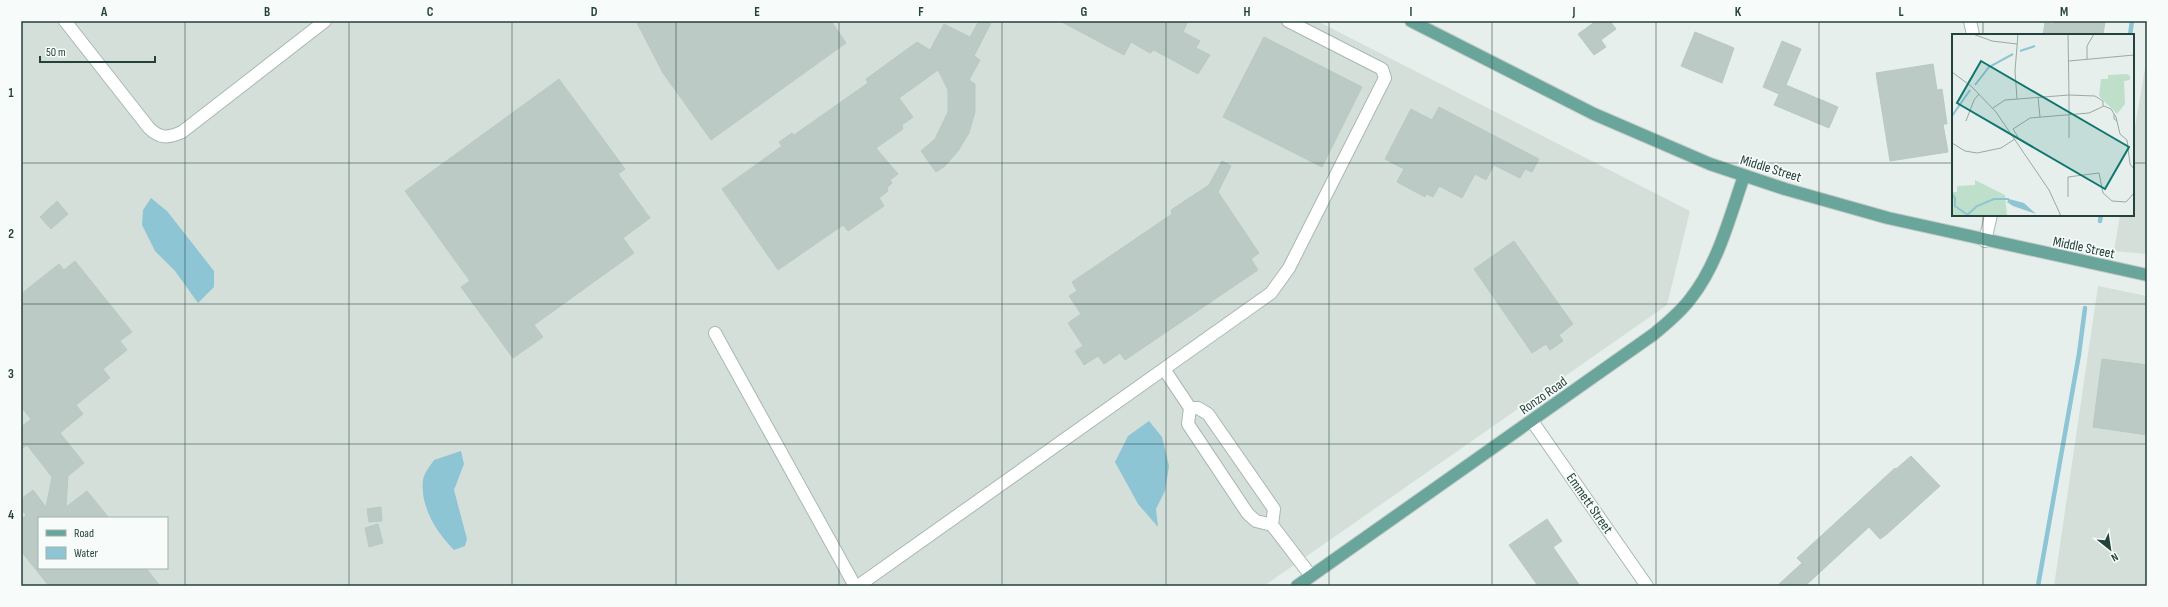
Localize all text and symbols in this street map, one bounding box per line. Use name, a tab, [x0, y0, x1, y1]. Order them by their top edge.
text: A	[100, 4, 108, 20]
text: B	[264, 4, 270, 20]
text: C	[427, 4, 434, 20]
text: D	[591, 4, 598, 20]
text: E	[754, 4, 760, 20]
text: F	[918, 4, 924, 20]
text: G	[1081, 4, 1088, 20]
text: H	[1244, 4, 1251, 20]
text: I	[1410, 4, 1413, 20]
text: J	[1572, 4, 1576, 20]
text: K	[1735, 4, 1742, 20]
text: L	[1898, 4, 1904, 20]
text: M	[2060, 4, 2068, 20]
inset map	[1952, 34, 2134, 216]
scale bar	[40, 38, 155, 64]
text: 50 m	[46, 45, 66, 60]
text: 1	[8, 85, 14, 101]
street label: Middle Street	[1738, 151, 1803, 186]
text: 2	[8, 226, 14, 242]
street label: Middle Street	[2052, 233, 2116, 262]
text: 3	[8, 366, 14, 382]
street label: Ronzo Road	[1516, 373, 1571, 418]
street label: Emmett Street	[1563, 470, 1617, 537]
text: 4	[8, 507, 14, 523]
legend	[38, 517, 168, 569]
text: Road	[74, 526, 94, 541]
north arrow	[2090, 529, 2130, 569]
text: Water	[74, 546, 98, 561]
text: N	[2109, 550, 2121, 564]

